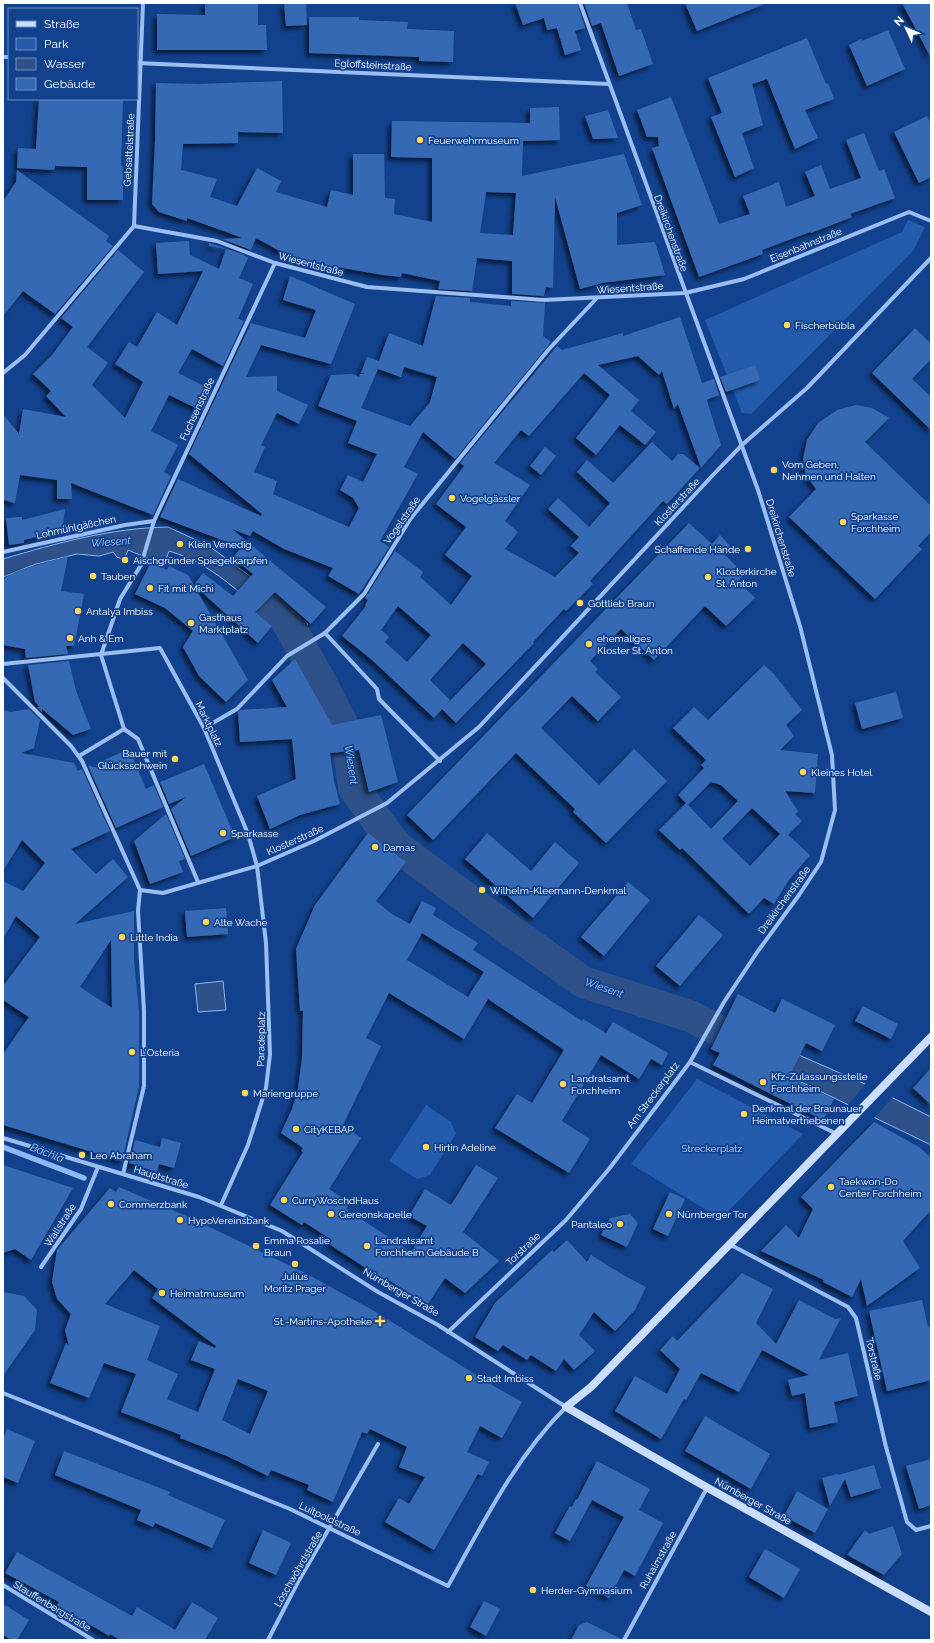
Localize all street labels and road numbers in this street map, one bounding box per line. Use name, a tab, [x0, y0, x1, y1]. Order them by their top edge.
street label: Egloffsteinstraße	[334, 57, 412, 73]
street label: Gebsattelstraße	[122, 113, 136, 187]
street label: Dreikirchenstraße	[652, 193, 690, 273]
street label: Eisenbahnstraße	[768, 226, 844, 264]
street label: Wiesentstraße	[277, 250, 345, 278]
street label: Wiesentstraße	[596, 280, 664, 296]
street label: Fuchsenstraße	[178, 376, 216, 442]
street label: Klosterstraße	[652, 476, 702, 528]
street label: Vogelstraße	[382, 494, 422, 546]
street label: Dreikirchenstraße	[764, 498, 798, 578]
street label: Lohmühlgäßchen	[35, 513, 117, 541]
street label: Marktplatz	[193, 700, 225, 748]
street label: Klosterstraße	[265, 823, 325, 857]
street label: Dreikirchenstraße	[756, 864, 812, 936]
street label: Paradeplatz	[255, 1011, 267, 1067]
street label: Am Streckerplatz	[625, 1060, 681, 1130]
street label: Hauptstraße	[132, 1163, 190, 1191]
street label: Wallstraße	[42, 1201, 78, 1249]
street label: Torstraße	[504, 1230, 542, 1268]
street label: Nürnberger Straße	[361, 1266, 441, 1318]
street label: Torstraße	[864, 1337, 884, 1381]
street label: Nürnberger Straße	[713, 1475, 793, 1527]
street label: Luitpoldstraße	[297, 1500, 363, 1538]
street label: Löschwöhrdstraße	[272, 1529, 324, 1609]
street label: Ruhalmstraße	[638, 1529, 678, 1591]
street label: Stauffenbergstraße	[11, 1579, 93, 1633]

